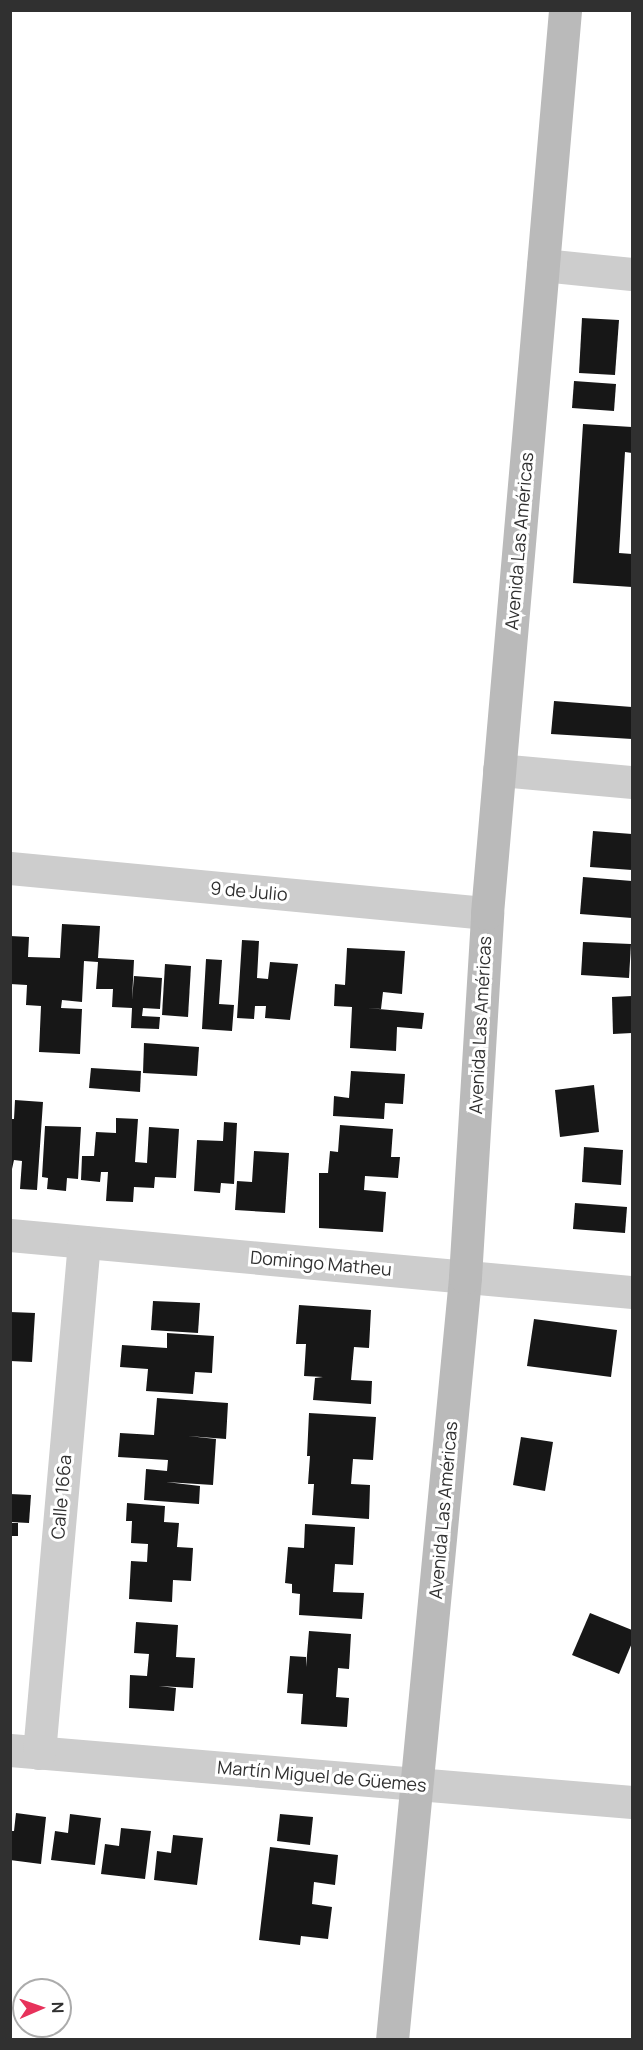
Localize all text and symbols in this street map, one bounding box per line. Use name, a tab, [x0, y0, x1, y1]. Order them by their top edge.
street label: Avenida Las Américas	[500, 451, 538, 631]
street label: 9 de Julio	[209, 877, 289, 905]
street label: Avenida Las Américas	[465, 935, 495, 1115]
street label: Domingo Matheu	[249, 1246, 393, 1280]
street label: Avenida Las Américas	[424, 1420, 462, 1600]
street label: Calle 166a	[47, 1454, 75, 1540]
street label: Martín Miguel de Güemes	[216, 1756, 428, 1796]
north arrow	[12, 1978, 72, 2038]
text: N	[47, 2001, 69, 2014]

